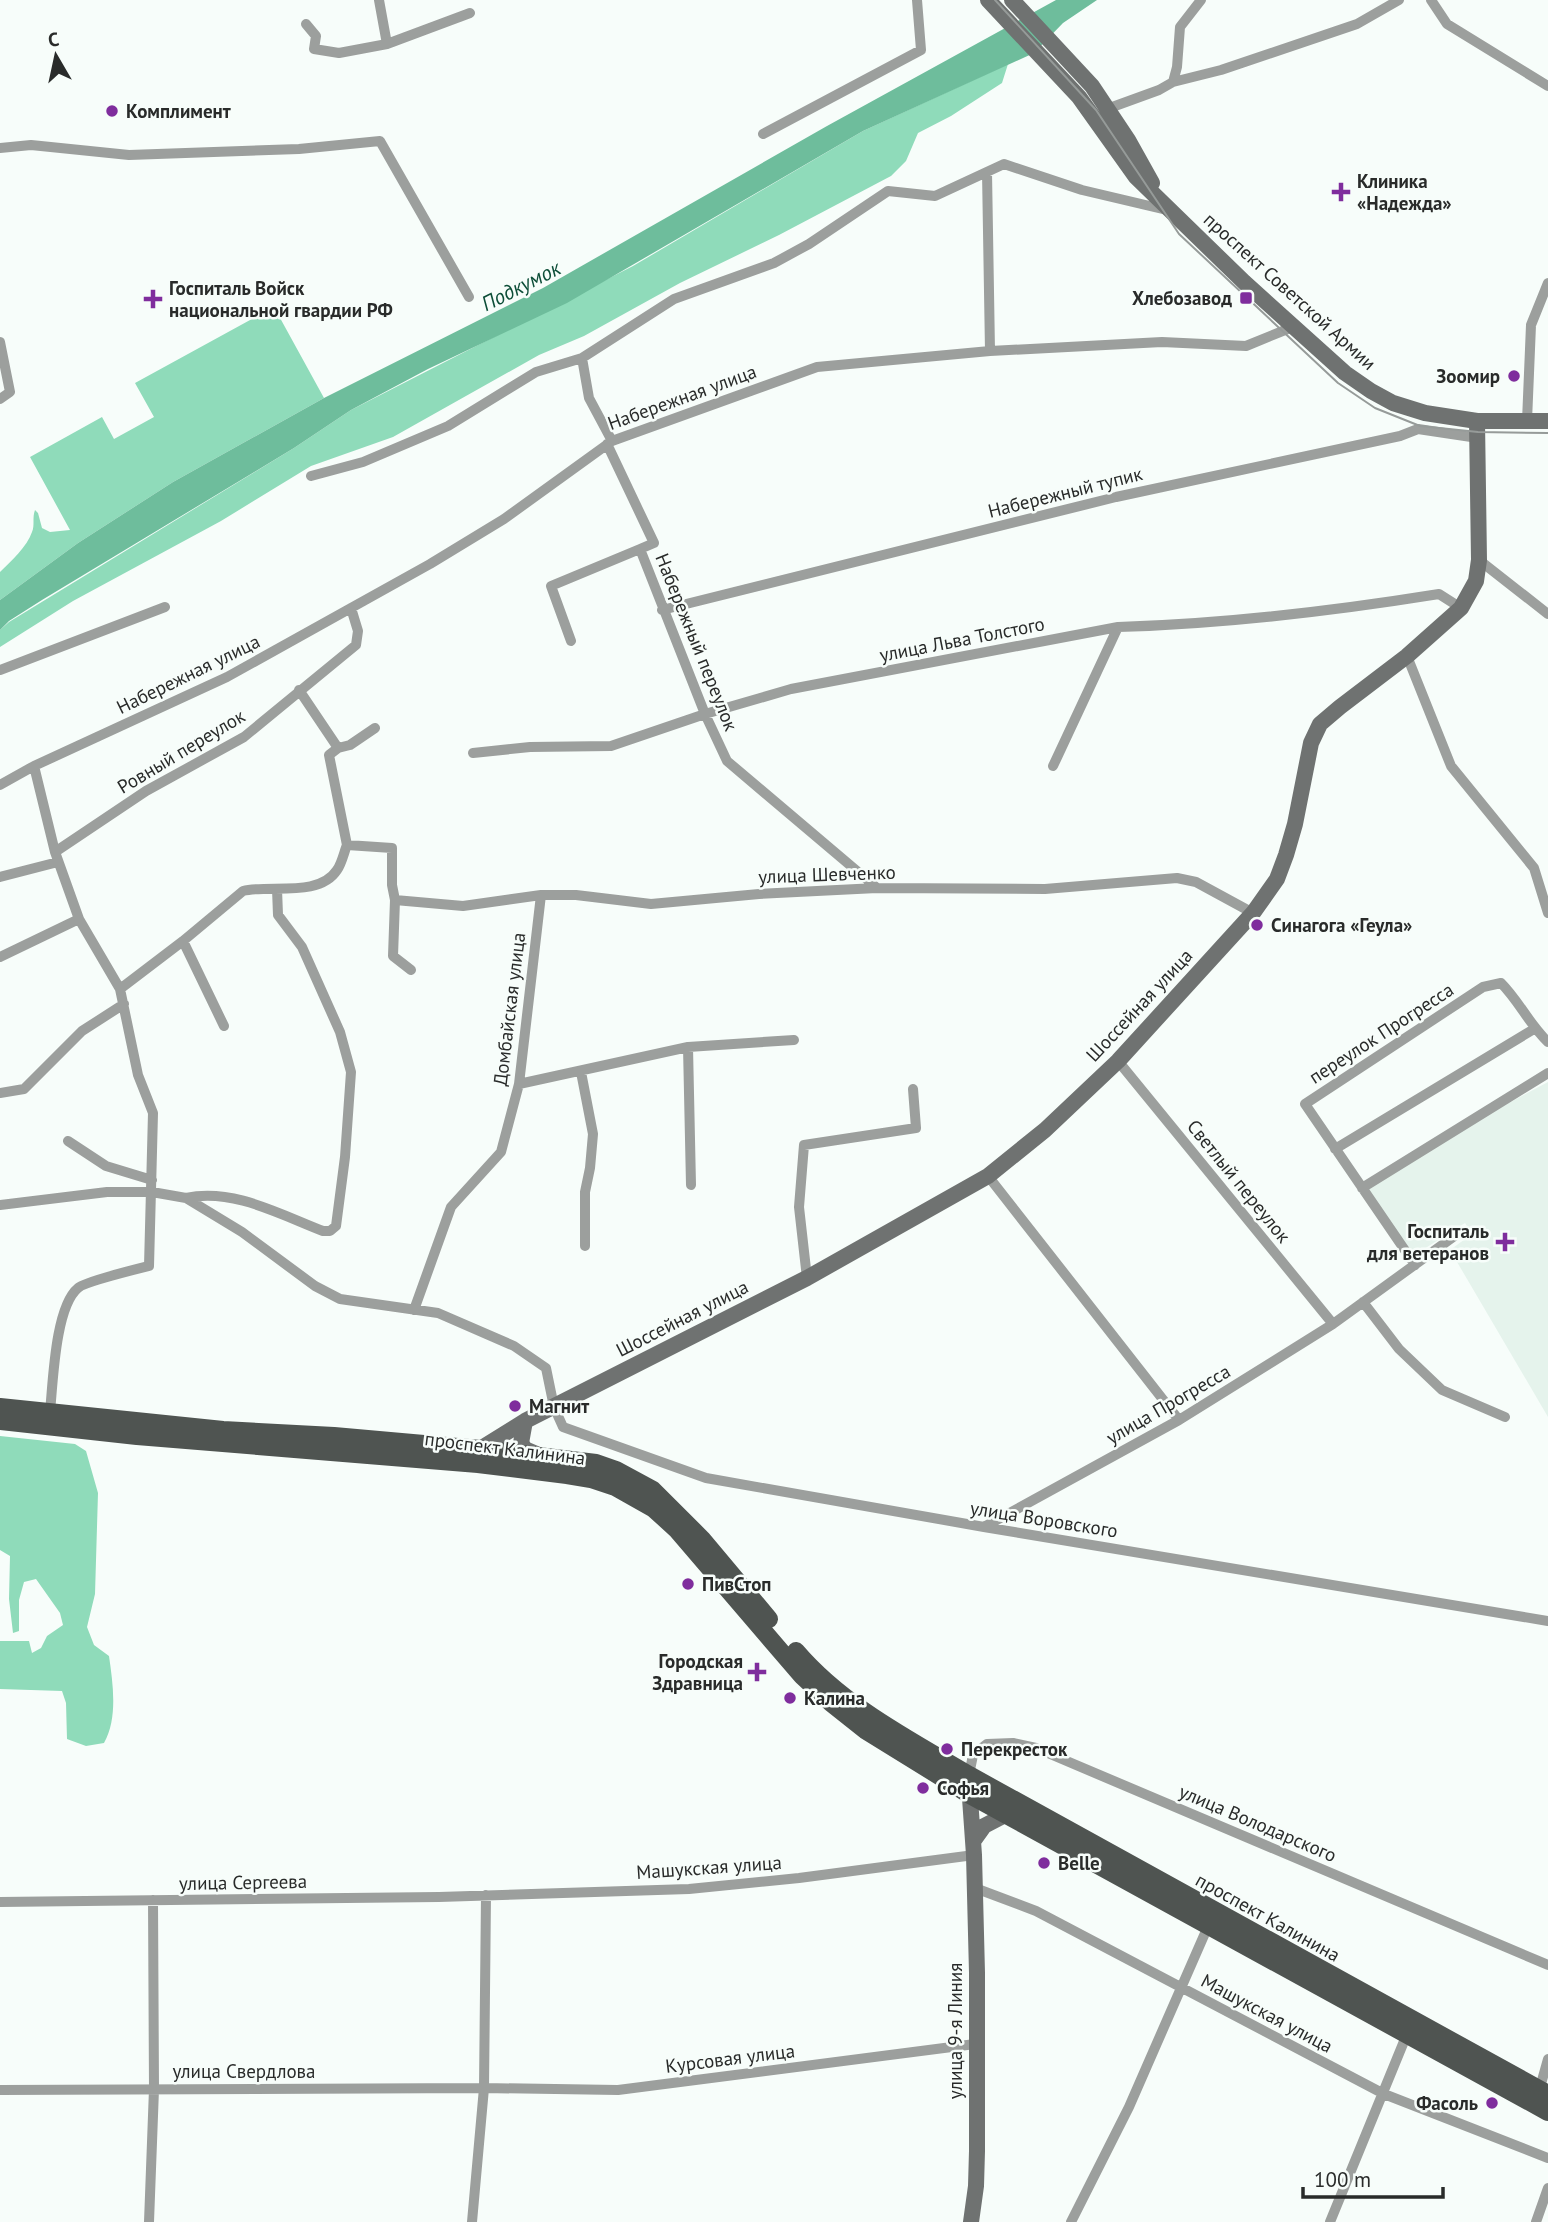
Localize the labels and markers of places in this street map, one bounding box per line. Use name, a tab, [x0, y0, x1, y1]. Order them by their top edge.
place label: Комплимент	[126, 99, 231, 123]
marker: Комплимент	[104, 103, 120, 119]
place label: Клиника «Надежда»	[1357, 169, 1452, 215]
marker: Клиника «Надежда»	[1331, 182, 1351, 202]
place label: Госпиталь Войск национальной гвардии РФ	[169, 276, 393, 322]
place label: Хлебозавод	[1132, 286, 1232, 310]
marker: Госпиталь Войск национальной гвардии РФ	[143, 289, 163, 309]
marker: Хлебозавод	[1238, 290, 1254, 306]
place label: Зоомир	[1436, 364, 1500, 388]
marker: Зоомир	[1506, 368, 1522, 384]
place label: Синагога «Геула»	[1271, 913, 1412, 937]
marker: Синагога «Геула»	[1249, 917, 1265, 933]
place label: Госпиталь для ветеранов	[1366, 1219, 1489, 1265]
marker: Госпиталь для ветеранов	[1495, 1232, 1515, 1252]
place label: Магнит	[529, 1394, 589, 1418]
marker: Магнит	[507, 1398, 523, 1414]
place label: ПивСтоп	[702, 1572, 771, 1596]
marker: ПивСтоп	[680, 1576, 696, 1592]
place label: Городская Здравница	[652, 1649, 743, 1695]
marker: Городская Здравница	[749, 1664, 765, 1680]
place label: Калина	[804, 1686, 865, 1710]
marker: Калина	[782, 1690, 798, 1706]
place label: Перекресток	[961, 1737, 1068, 1761]
marker: Перекресток	[939, 1741, 955, 1757]
place label: Софья	[937, 1776, 989, 1800]
marker: Софья	[915, 1780, 931, 1796]
place label: Belle	[1058, 1851, 1100, 1875]
marker: Belle	[1036, 1855, 1052, 1871]
place label: Фасоль	[1416, 2091, 1478, 2115]
marker: Фасоль	[1484, 2095, 1500, 2111]

